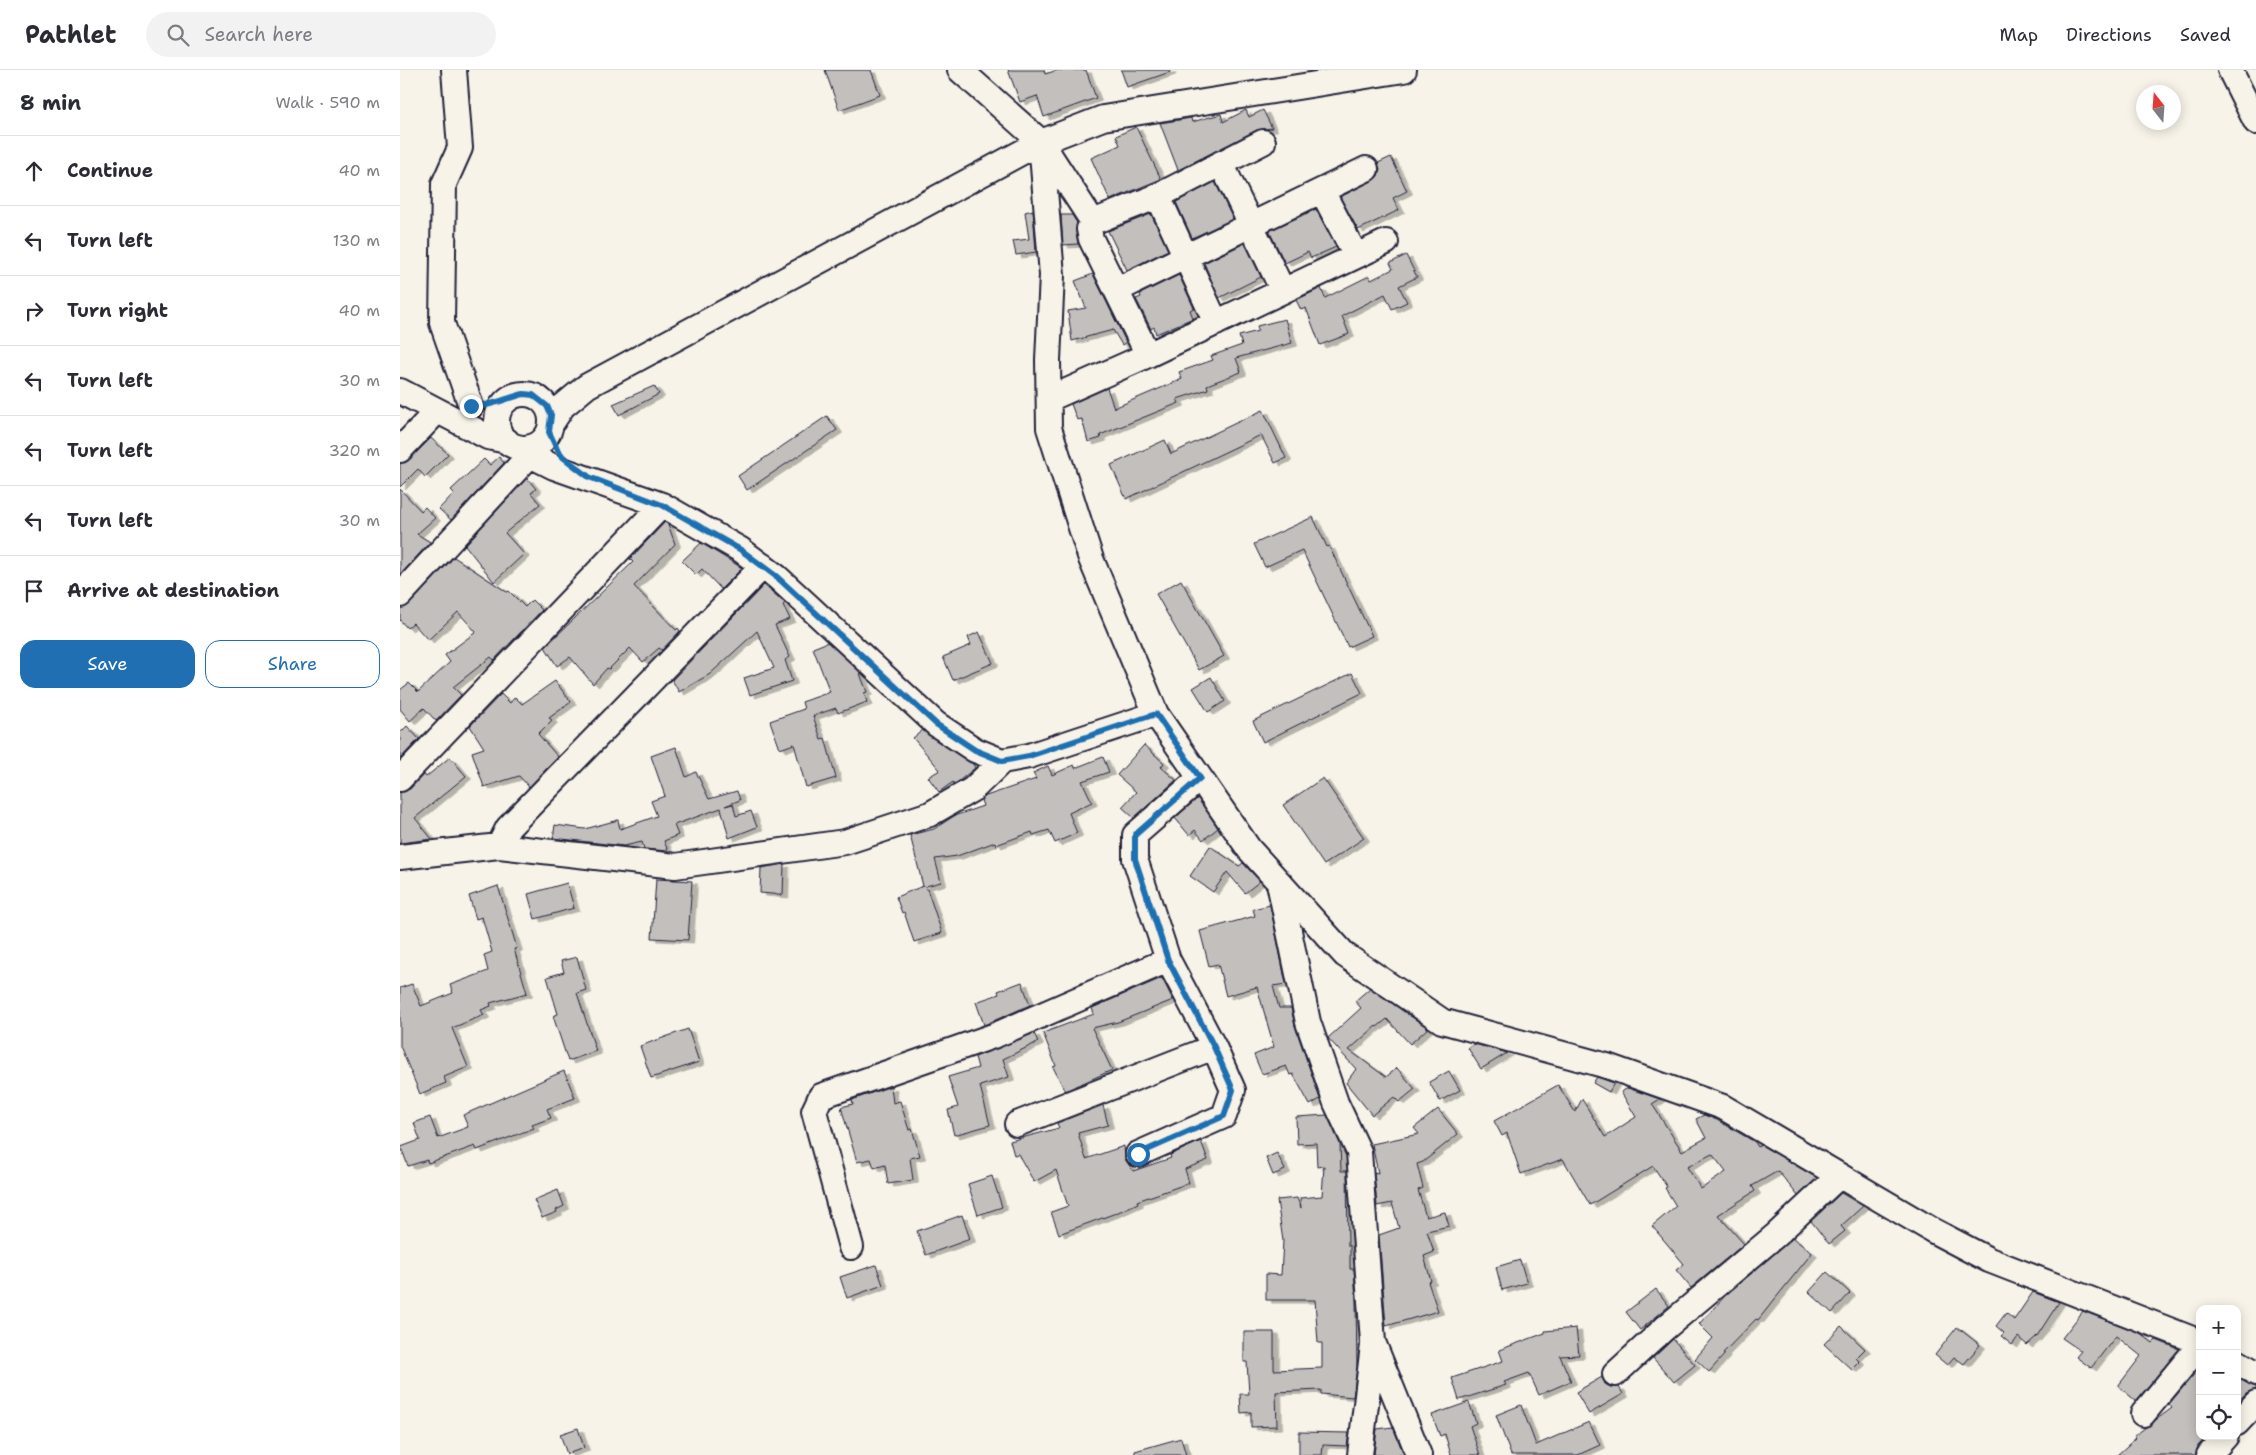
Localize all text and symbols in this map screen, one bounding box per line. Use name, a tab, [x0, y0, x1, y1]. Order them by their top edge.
search box	[146, 12, 496, 57]
text: Pathlet	[25, 19, 116, 51]
icon: search	[164, 21, 192, 49]
text: Search here	[204, 22, 313, 47]
text: Map	[2000, 23, 2038, 47]
text: Directions	[2066, 23, 2152, 47]
text: Saved	[2180, 23, 2231, 47]
north arrow	[2136, 85, 2181, 130]
text: 8 min	[20, 89, 81, 117]
text: Walk · 590 m	[275, 92, 380, 113]
icon: ahead	[20, 157, 48, 185]
text: Continue	[67, 158, 153, 183]
text: 40 m	[338, 160, 380, 181]
icon: left	[20, 227, 48, 255]
text: Turn left	[67, 228, 153, 253]
text: 130 m	[333, 230, 380, 251]
icon: right	[20, 297, 48, 325]
text: Turn right	[67, 298, 168, 323]
text: 40 m	[338, 300, 380, 321]
icon: left	[20, 367, 48, 395]
text: Turn left	[67, 368, 153, 393]
text: 30 m	[339, 370, 380, 391]
route end	[460, 395, 483, 418]
icon: left	[20, 437, 48, 465]
text: Turn left	[67, 438, 153, 463]
text: 320 m	[329, 440, 380, 461]
icon: left	[20, 507, 48, 535]
text: Turn left	[67, 508, 153, 533]
text: 30 m	[339, 510, 380, 531]
icon: arrive	[20, 577, 48, 605]
text: Arrive at destination	[67, 578, 279, 603]
button: Save	[20, 640, 195, 688]
button: Share	[205, 640, 380, 688]
route start	[1127, 1143, 1150, 1166]
map controls	[2196, 1305, 2241, 1440]
button: +	[2196, 1305, 2241, 1350]
button: −	[2196, 1350, 2241, 1395]
button: locate	[2196, 1395, 2241, 1440]

